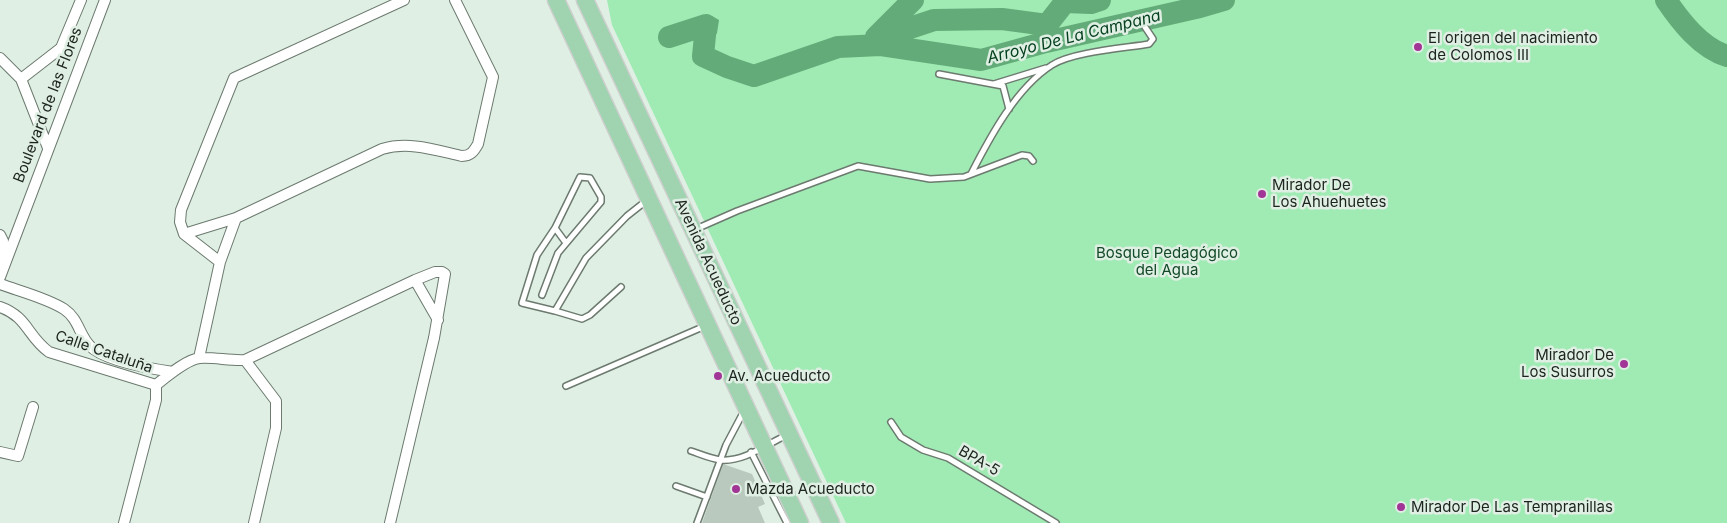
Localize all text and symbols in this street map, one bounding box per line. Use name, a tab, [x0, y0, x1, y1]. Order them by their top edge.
water label: Arroyo De La Campana	[985, 6, 1163, 68]
street label: Boulevard de las Flores	[10, 25, 86, 185]
place label: El origen del nacimiento de Colomos III	[1428, 29, 1598, 64]
marker: El origen del nacimiento de Colomos III	[1412, 41, 1424, 53]
place label: Mirador De Los Ahuehuetes	[1272, 176, 1386, 211]
marker: Mirador De Los Ahuehuetes	[1256, 188, 1268, 200]
street label: Avenida Acueducto	[671, 196, 745, 328]
park label: Bosque Pedagógico del Agua	[1096, 244, 1238, 279]
street label: Calle Cataluña	[53, 327, 155, 377]
place label: Mirador De Los Susurros	[1521, 346, 1614, 381]
marker: Mirador De Los Susurros	[1618, 358, 1630, 370]
place label: Av. Acueducto	[728, 367, 831, 385]
marker: Av. Acueducto	[712, 370, 724, 382]
street label: BPA-5	[955, 442, 1003, 480]
place label: Mazda Acueducto	[746, 480, 875, 498]
marker: Mazda Acueducto	[730, 483, 742, 495]
place label: Mirador De Las Tempranillas	[1411, 498, 1613, 516]
marker: Mirador De Las Tempranillas	[1395, 501, 1407, 513]

